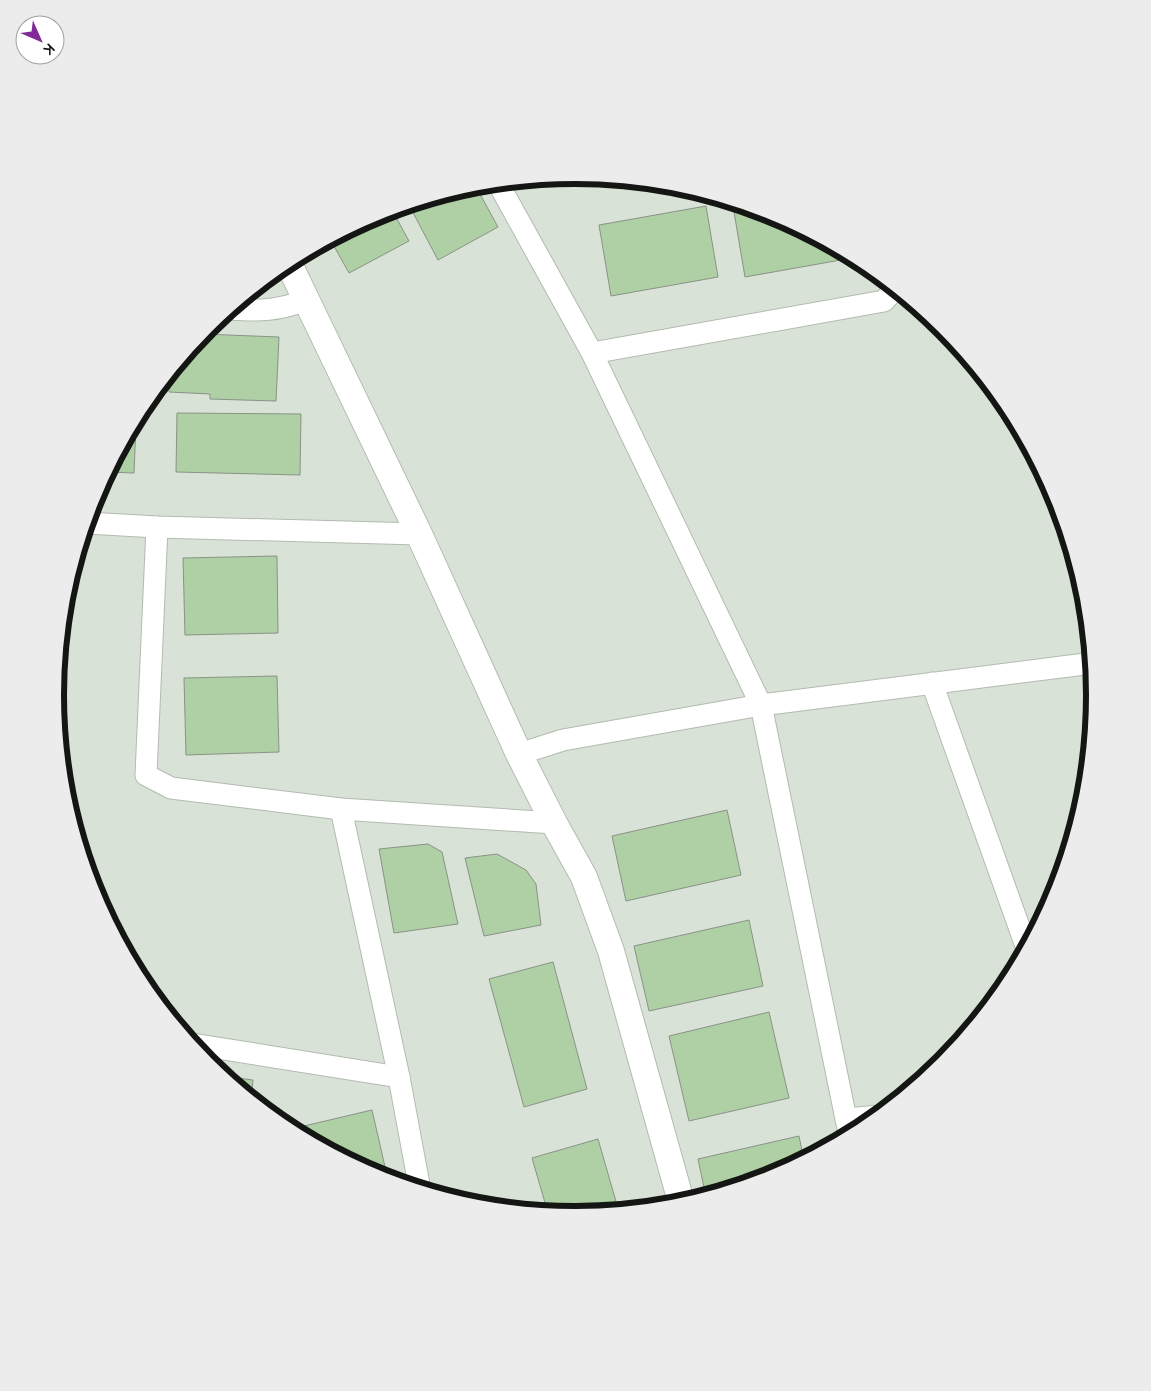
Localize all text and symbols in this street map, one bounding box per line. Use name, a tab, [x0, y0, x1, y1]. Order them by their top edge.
north arrow	[15, 15, 65, 65]
text: K	[40, 40, 59, 59]

